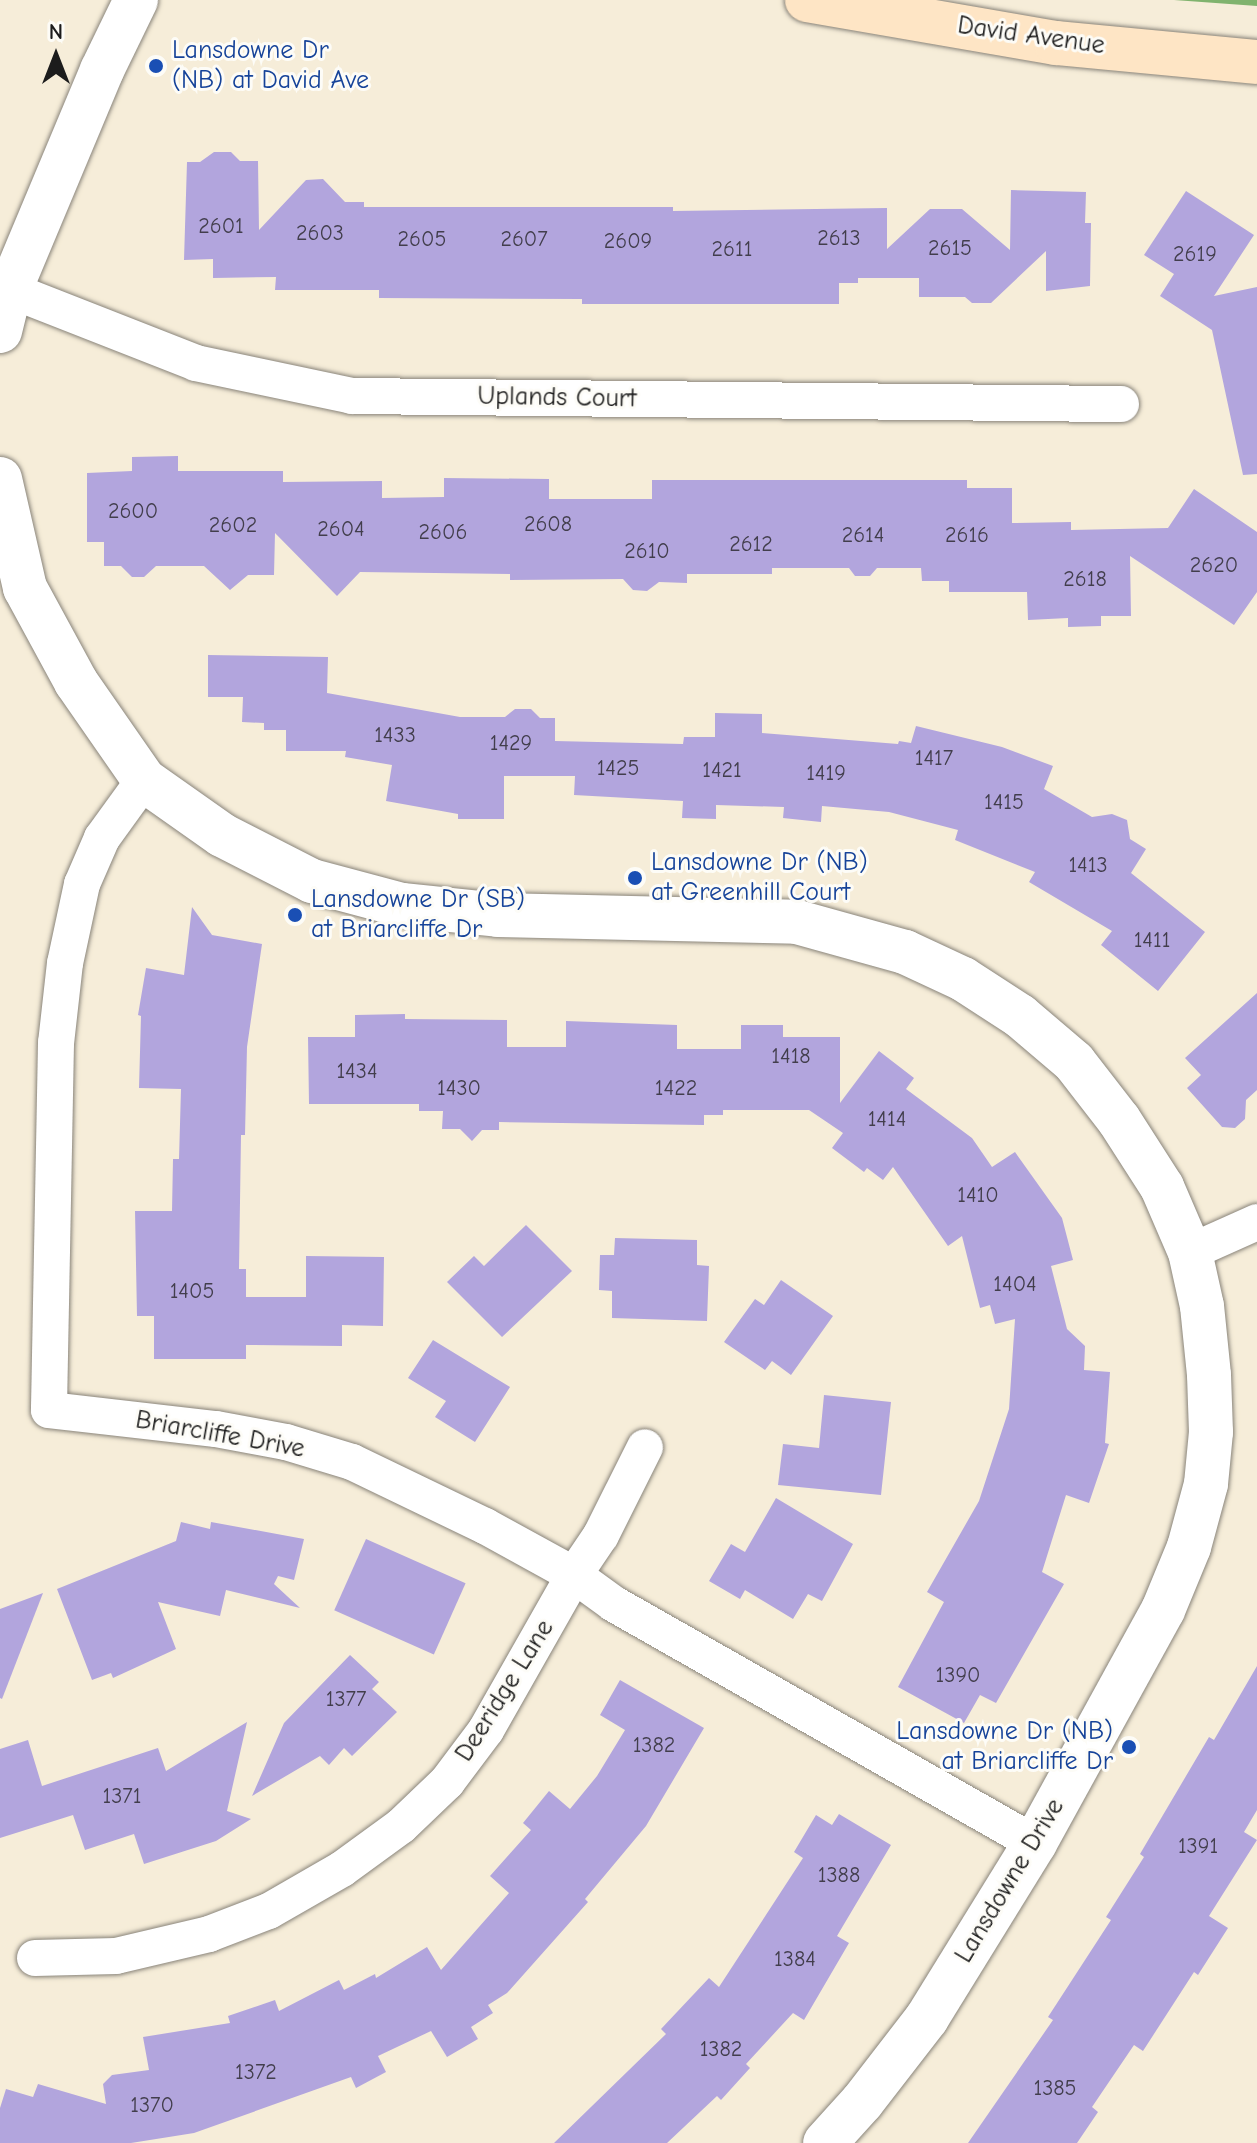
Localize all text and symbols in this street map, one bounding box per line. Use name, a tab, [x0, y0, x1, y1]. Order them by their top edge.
street label: David Avenue	[955, 10, 1107, 62]
north arrow	[16, 16, 96, 96]
text: N	[49, 19, 63, 45]
place label: Lansdowne Dr (NB) at David Ave	[172, 35, 369, 96]
marker: Lansdowne Dr (NB) at David Ave	[147, 57, 165, 75]
house number: 2601	[198, 214, 244, 240]
house number: 2603	[296, 221, 344, 247]
house number: 2613	[817, 226, 861, 252]
house number: 2605	[398, 227, 446, 253]
house number: 2607	[500, 227, 548, 253]
house number: 2609	[604, 229, 652, 255]
house number: 2615	[928, 236, 972, 262]
house number: 2611	[712, 237, 752, 263]
house number: 2619	[1173, 242, 1217, 268]
street label: Uplands Court	[477, 381, 637, 415]
house number: 2600	[108, 499, 158, 525]
house number: 2608	[524, 512, 572, 538]
house number: 2602	[209, 513, 257, 539]
house number: 2604	[317, 517, 365, 543]
house number: 2606	[419, 520, 467, 546]
house number: 2614	[842, 523, 884, 549]
house number: 2616	[945, 523, 989, 549]
house number: 2612	[729, 532, 773, 558]
house number: 2610	[624, 539, 670, 565]
house number: 2620	[1190, 553, 1238, 579]
house number: 2618	[1063, 567, 1107, 593]
house number: 1433	[374, 723, 416, 749]
house number: 1429	[490, 731, 532, 757]
house number: 1417	[915, 746, 953, 772]
house number: 1425	[597, 756, 639, 782]
house number: 1421	[702, 758, 742, 784]
house number: 1419	[806, 761, 846, 787]
house number: 1415	[984, 790, 1024, 816]
place label: Lansdowne Dr (NB) at Greenhill Court	[651, 847, 868, 908]
house number: 1413	[1068, 853, 1108, 879]
marker: Lansdowne Dr (NB) at Greenhill Court	[626, 869, 644, 887]
place label: Lansdowne Dr (SB) at Briarcliffe Dr	[311, 884, 525, 946]
marker: Lansdowne Dr (SB) at Briarcliffe Dr	[286, 906, 304, 924]
house number: 1411	[1134, 928, 1170, 954]
house number: 1418	[771, 1044, 811, 1070]
house number: 1434	[336, 1059, 378, 1085]
house number: 1430	[437, 1076, 481, 1102]
house number: 1422	[655, 1076, 697, 1102]
house number: 1414	[868, 1107, 906, 1133]
house number: 1410	[957, 1183, 999, 1209]
house number: 1404	[993, 1272, 1037, 1298]
house number: 1405	[170, 1279, 214, 1305]
street label: Briarcliffe Drive	[133, 1405, 307, 1465]
street label: Deeridge Lane	[449, 1614, 561, 1768]
house number: 1390	[936, 1663, 980, 1689]
house number: 1377	[326, 1687, 366, 1713]
place label: Lansdowne Dr (NB) at Briarcliffe Dr	[896, 1716, 1113, 1778]
house number: 1382	[633, 1733, 675, 1759]
marker: Lansdowne Dr (NB) at Briarcliffe Dr	[1120, 1738, 1138, 1756]
house number: 1371	[103, 1784, 141, 1810]
street label: Lansdowne Drive	[949, 1793, 1071, 1969]
house number: 1391	[1178, 1834, 1218, 1860]
house number: 1388	[818, 1863, 860, 1889]
house number: 1384	[774, 1947, 816, 1973]
house number: 1382	[700, 2037, 742, 2063]
house number: 1372	[235, 2060, 277, 2086]
house number: 1385	[1033, 2076, 1077, 2102]
house number: 1370	[130, 2093, 174, 2119]

